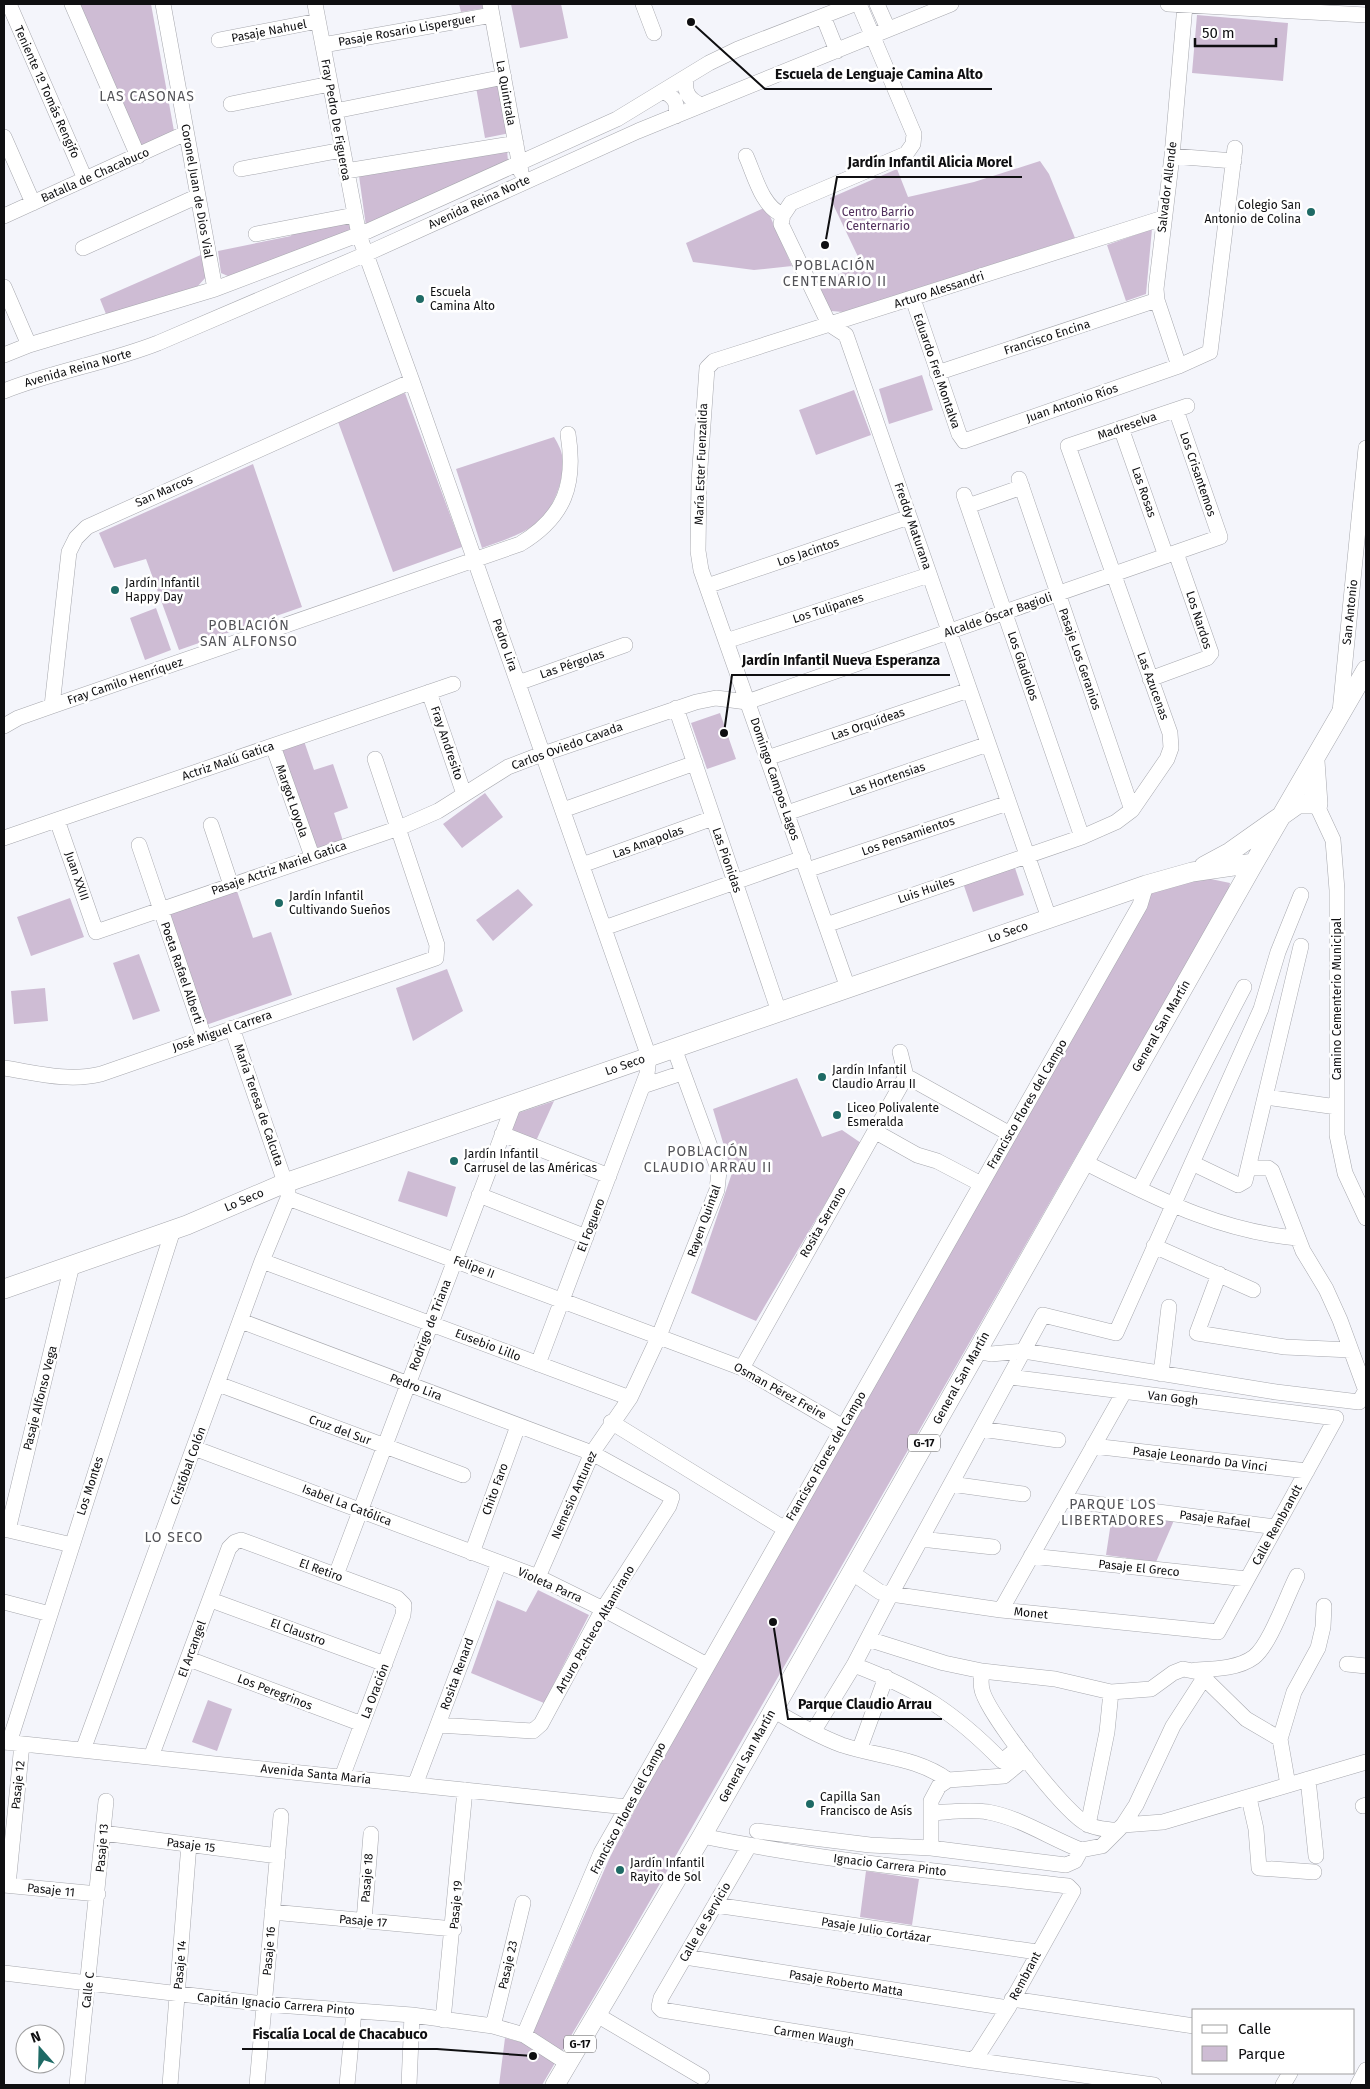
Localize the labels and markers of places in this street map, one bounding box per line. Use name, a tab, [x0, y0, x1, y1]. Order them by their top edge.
callout: Escuela de Lenguaje Camina Alto	[765, 60, 992, 89]
callout: Jardín Infantil Alicia Morel	[837, 148, 1022, 177]
place label: Colegio San Antonio de Colina	[1204, 198, 1301, 226]
marker: Colegio San Antonio de Colina	[1305, 206, 1317, 218]
place label: Escuela Camina Alto	[430, 285, 495, 313]
marker: Escuela Camina Alto	[414, 293, 426, 305]
place label: Jardín Infantil Happy Day	[125, 576, 200, 604]
marker: Jardín Infantil Happy Day	[109, 584, 121, 596]
callout: Jardín Infantil Nueva Esperanza	[732, 646, 950, 675]
place label: Jardín Infantil Cultivando Sueños	[289, 889, 390, 917]
marker: Jardín Infantil Cultivando Sueños	[273, 897, 285, 909]
place label: Jardín Infantil Claudio Arrau II	[832, 1063, 916, 1091]
marker: Jardín Infantil Claudio Arrau II	[816, 1071, 828, 1083]
place label: Liceo Polivalente Esmeralda	[847, 1101, 939, 1129]
marker: Liceo Polivalente Esmeralda	[831, 1109, 843, 1121]
place label: Jardín Infantil Carrusel de las Américas	[464, 1147, 598, 1175]
marker: Jardín Infantil Carrusel de las Américas	[448, 1155, 460, 1167]
callout: Parque Claudio Arrau	[788, 1690, 942, 1719]
place label: Capilla San Francisco de Asís	[820, 1790, 912, 1818]
marker: Capilla San Francisco de Asís	[804, 1798, 816, 1810]
place label: Jardín Infantil Rayito de Sol	[630, 1856, 705, 1884]
marker: Jardín Infantil Rayito de Sol	[614, 1864, 626, 1876]
callout: Fiscalía Local de Chacabuco	[242, 2020, 437, 2049]

